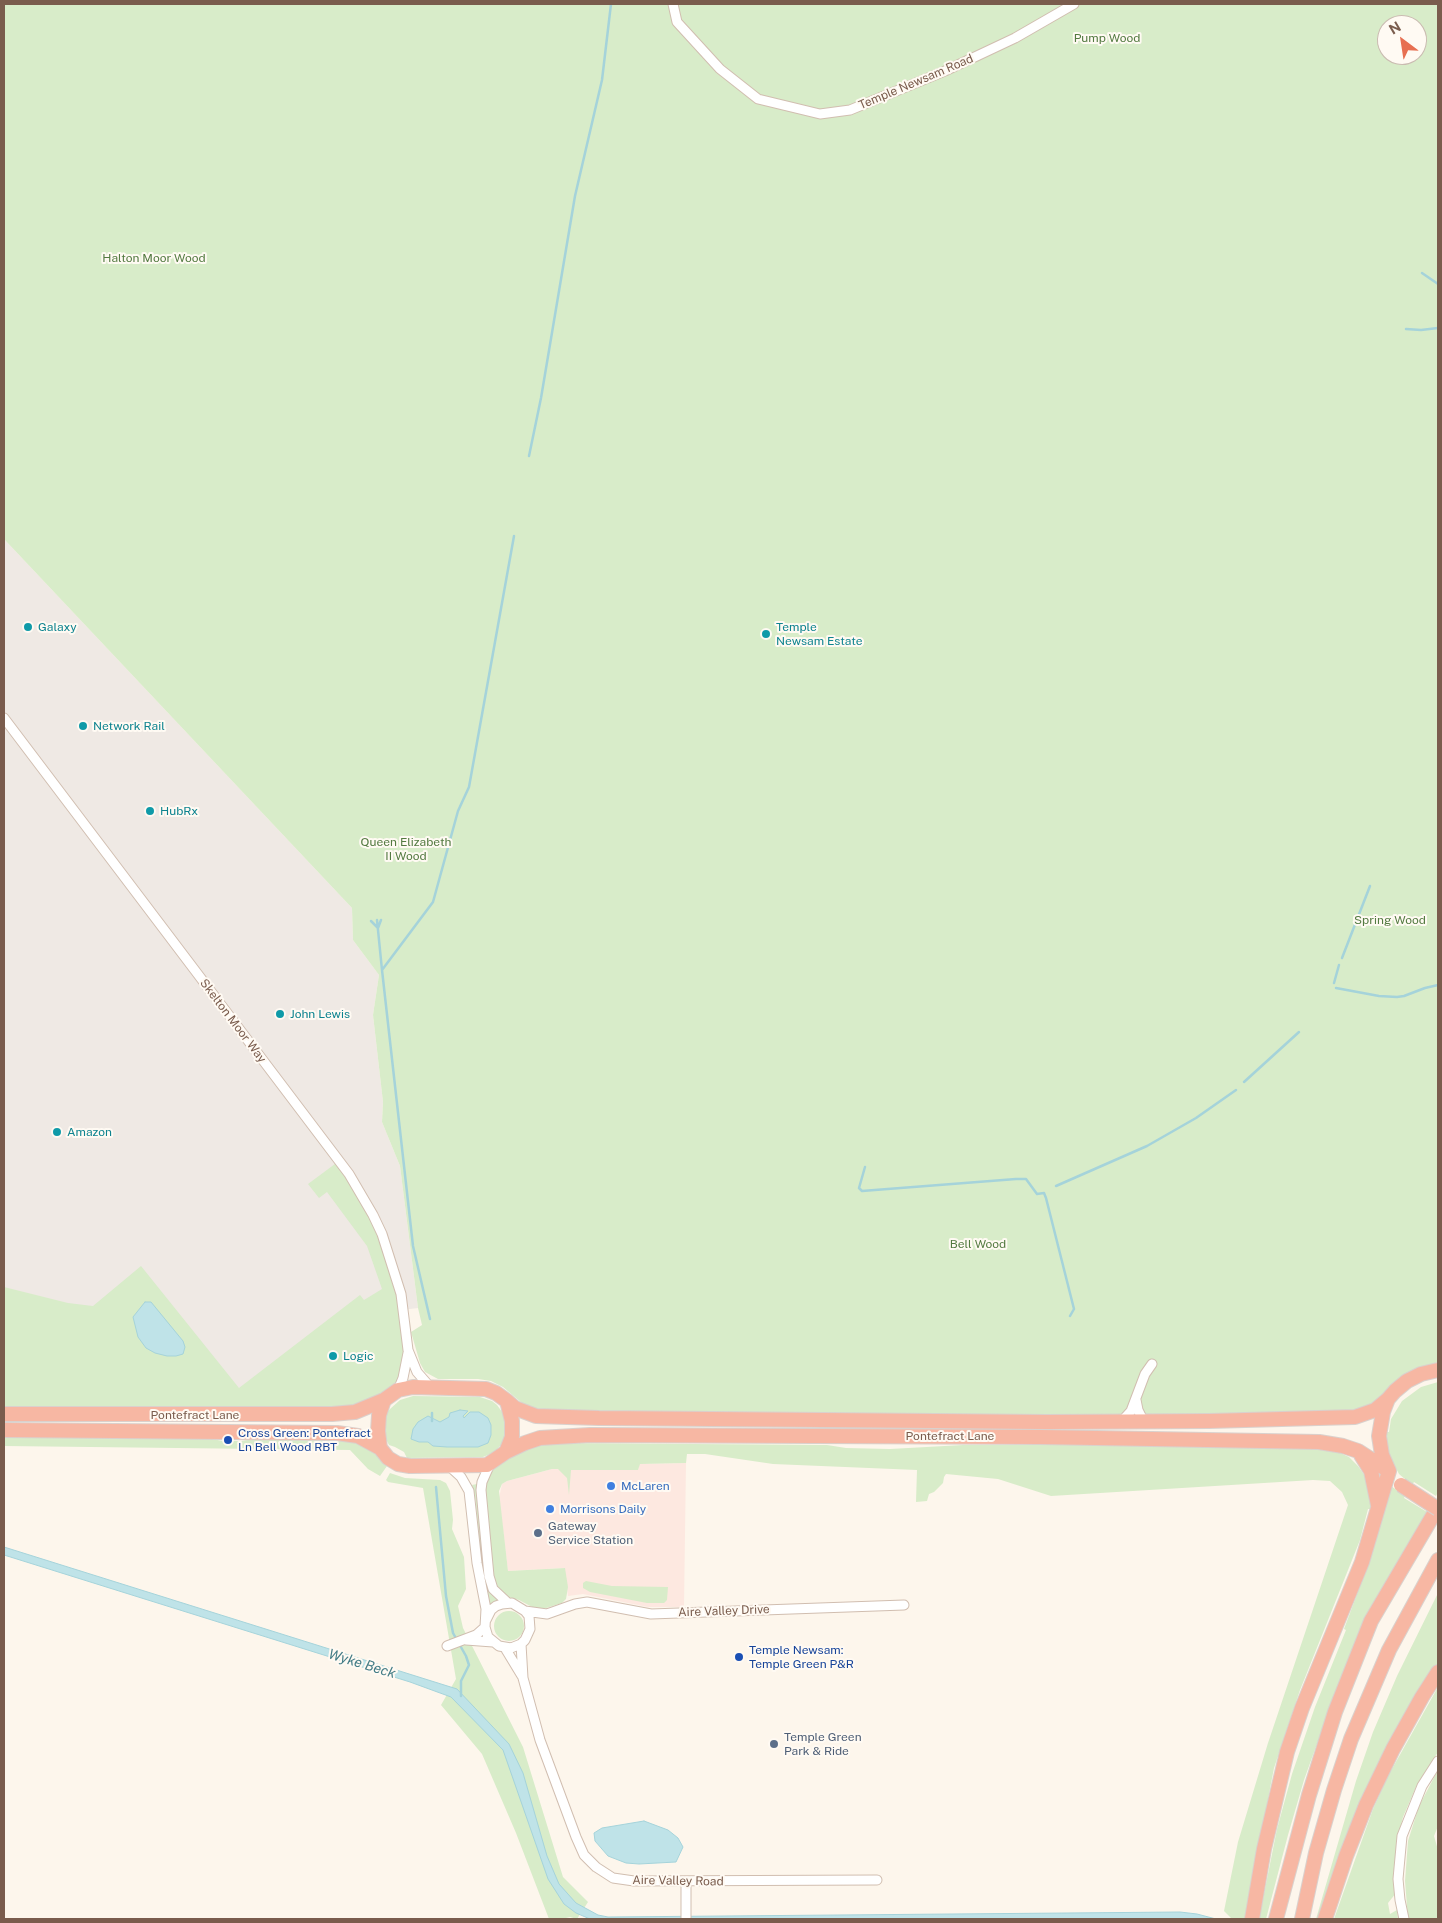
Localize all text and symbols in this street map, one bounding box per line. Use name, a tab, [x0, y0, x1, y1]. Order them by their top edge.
north arrow	[1377, 15, 1427, 65]
text: N	[1386, 18, 1404, 38]
park label: Pump Wood	[1074, 31, 1140, 45]
street label: Temple Newsam Road	[857, 51, 975, 113]
park label: Halton Moor Wood	[102, 251, 206, 265]
place label: Galaxy	[38, 620, 77, 634]
place label: Temple Newsam Estate	[776, 620, 863, 648]
marker: Galaxy	[22, 621, 34, 633]
marker: Temple Newsam Estate	[760, 628, 772, 640]
place label: Network Rail	[93, 719, 165, 733]
marker: Network Rail	[77, 720, 89, 732]
place label: HubRx	[160, 804, 198, 818]
marker: HubRx	[144, 805, 156, 817]
park label: Queen Elizabeth II Wood	[361, 835, 451, 863]
park label: Spring Wood	[1354, 913, 1426, 927]
street label: Skelton Moor Way	[197, 976, 269, 1066]
place label: John Lewis	[290, 1007, 350, 1021]
marker: John Lewis	[274, 1008, 286, 1020]
place label: Amazon	[67, 1125, 112, 1139]
marker: Amazon	[51, 1126, 63, 1138]
park label: Bell Wood	[950, 1237, 1006, 1251]
place label: Logic	[343, 1349, 373, 1363]
marker: Logic	[327, 1350, 339, 1362]
street label: Pontefract Lane	[151, 1408, 239, 1422]
place label: Cross Green: Pontefract Ln Bell Wood RBT	[238, 1426, 371, 1454]
street label: Pontefract Lane	[906, 1429, 994, 1443]
marker: Cross Green: Pontefract Ln Bell Wood RBT	[222, 1434, 234, 1446]
place label: McLaren	[621, 1479, 670, 1493]
marker: McLaren	[605, 1480, 617, 1492]
place label: Morrisons Daily	[560, 1502, 646, 1516]
marker: Morrisons Daily	[544, 1503, 556, 1515]
place label: Gateway Service Station	[548, 1519, 633, 1547]
marker: Gateway Service Station	[532, 1527, 544, 1539]
street label: Aire Valley Drive	[678, 1602, 770, 1620]
place label: Temple Newsam: Temple Green P&R	[749, 1643, 854, 1671]
water label: Wyke Beck	[326, 1646, 398, 1682]
marker: Temple Newsam: Temple Green P&R	[733, 1651, 745, 1663]
place label: Temple Green Park & Ride	[784, 1730, 862, 1758]
marker: Temple Green Park & Ride	[768, 1738, 780, 1750]
street label: Aire Valley Road	[632, 1873, 724, 1889]

